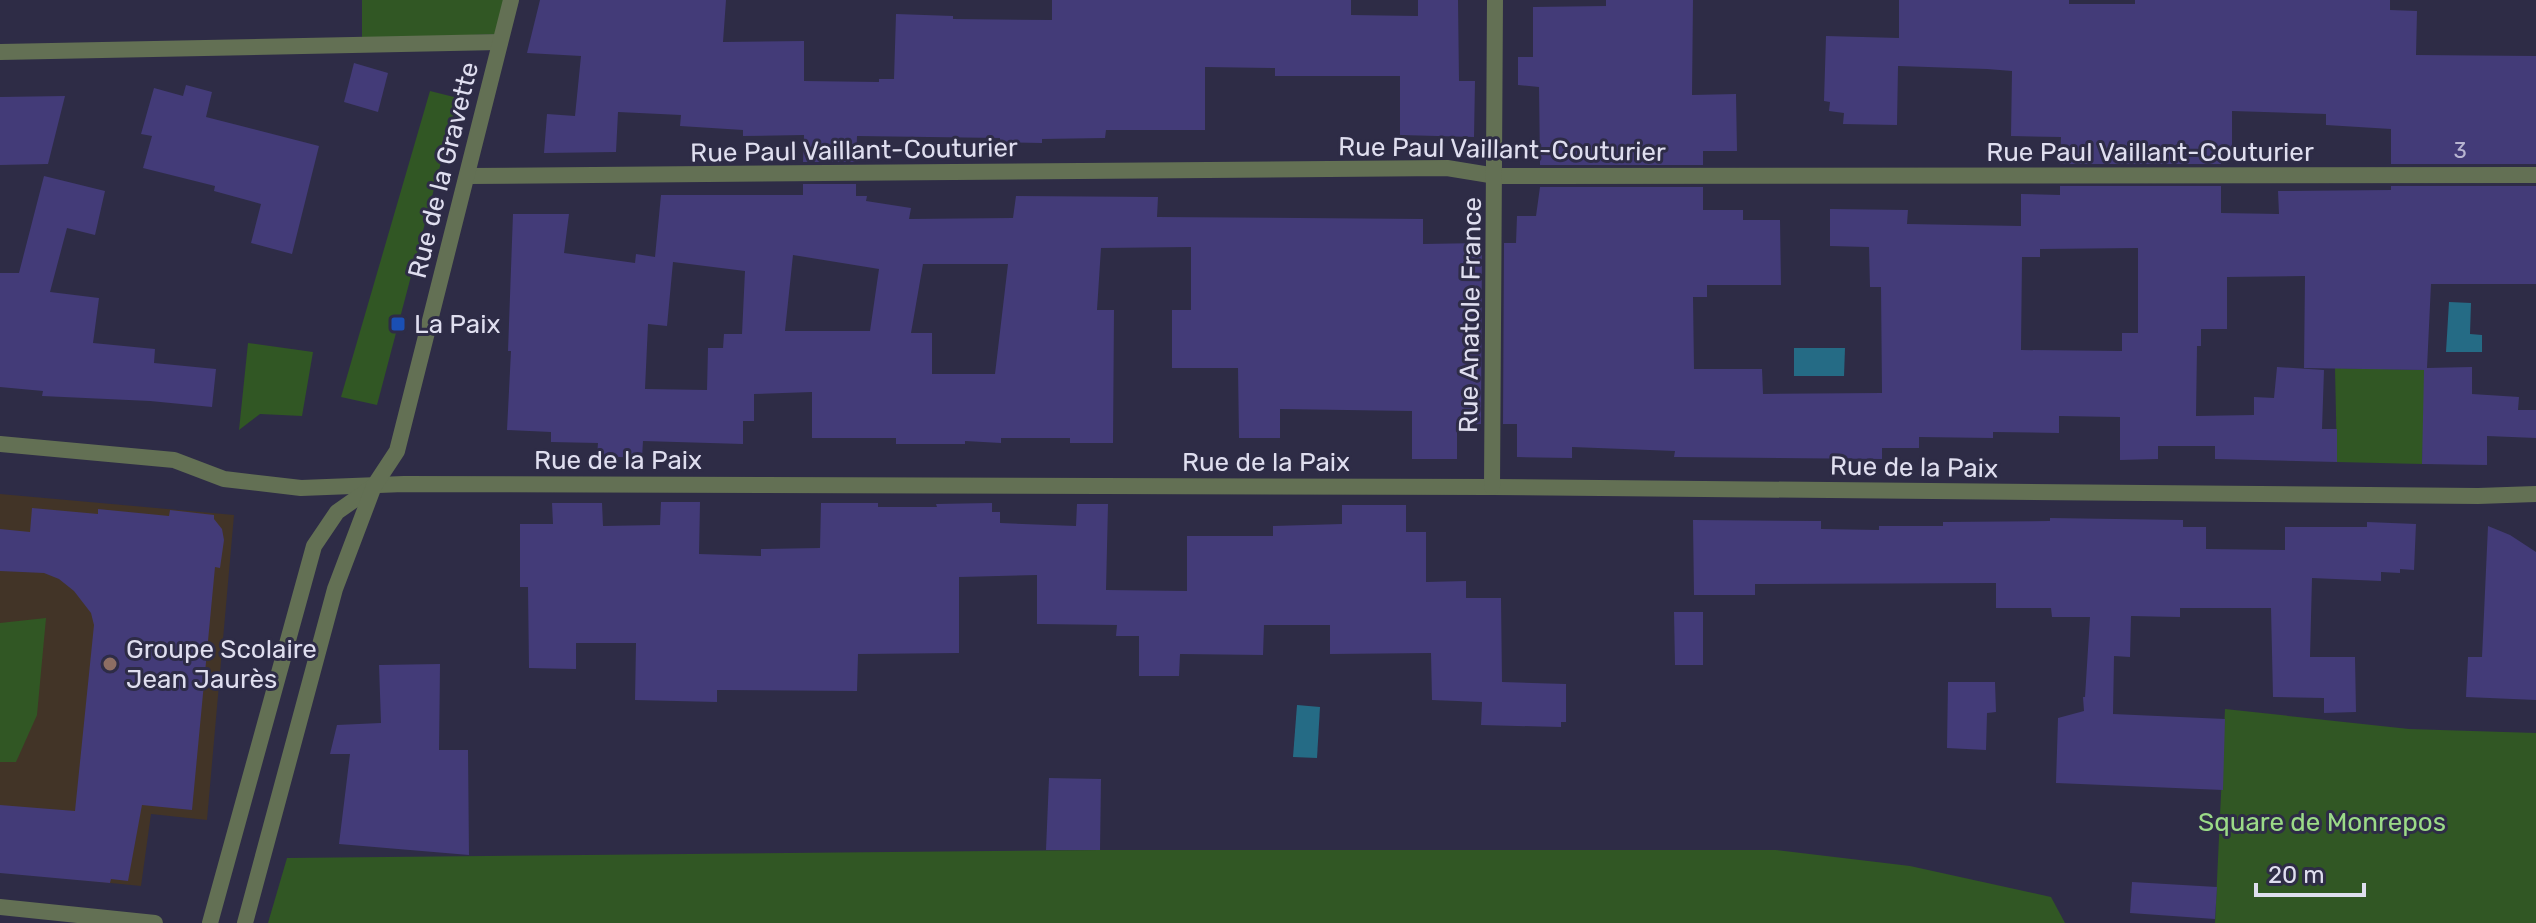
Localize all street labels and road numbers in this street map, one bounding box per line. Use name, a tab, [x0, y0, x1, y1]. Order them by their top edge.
street label: Rue de la Gravette	[402, 59, 485, 281]
street label: Rue Paul Vaillant-Couturier	[1338, 131, 1666, 168]
street label: Rue Paul Vaillant-Couturier	[690, 132, 1018, 169]
street label: Rue Paul Vaillant-Couturier	[1986, 137, 2314, 168]
street label: Rue Anatole France	[1453, 197, 1488, 433]
street label: Rue de la Paix	[534, 445, 702, 476]
street label: Rue de la Paix	[1182, 447, 1350, 478]
street label: Rue de la Paix	[1830, 451, 1998, 484]

